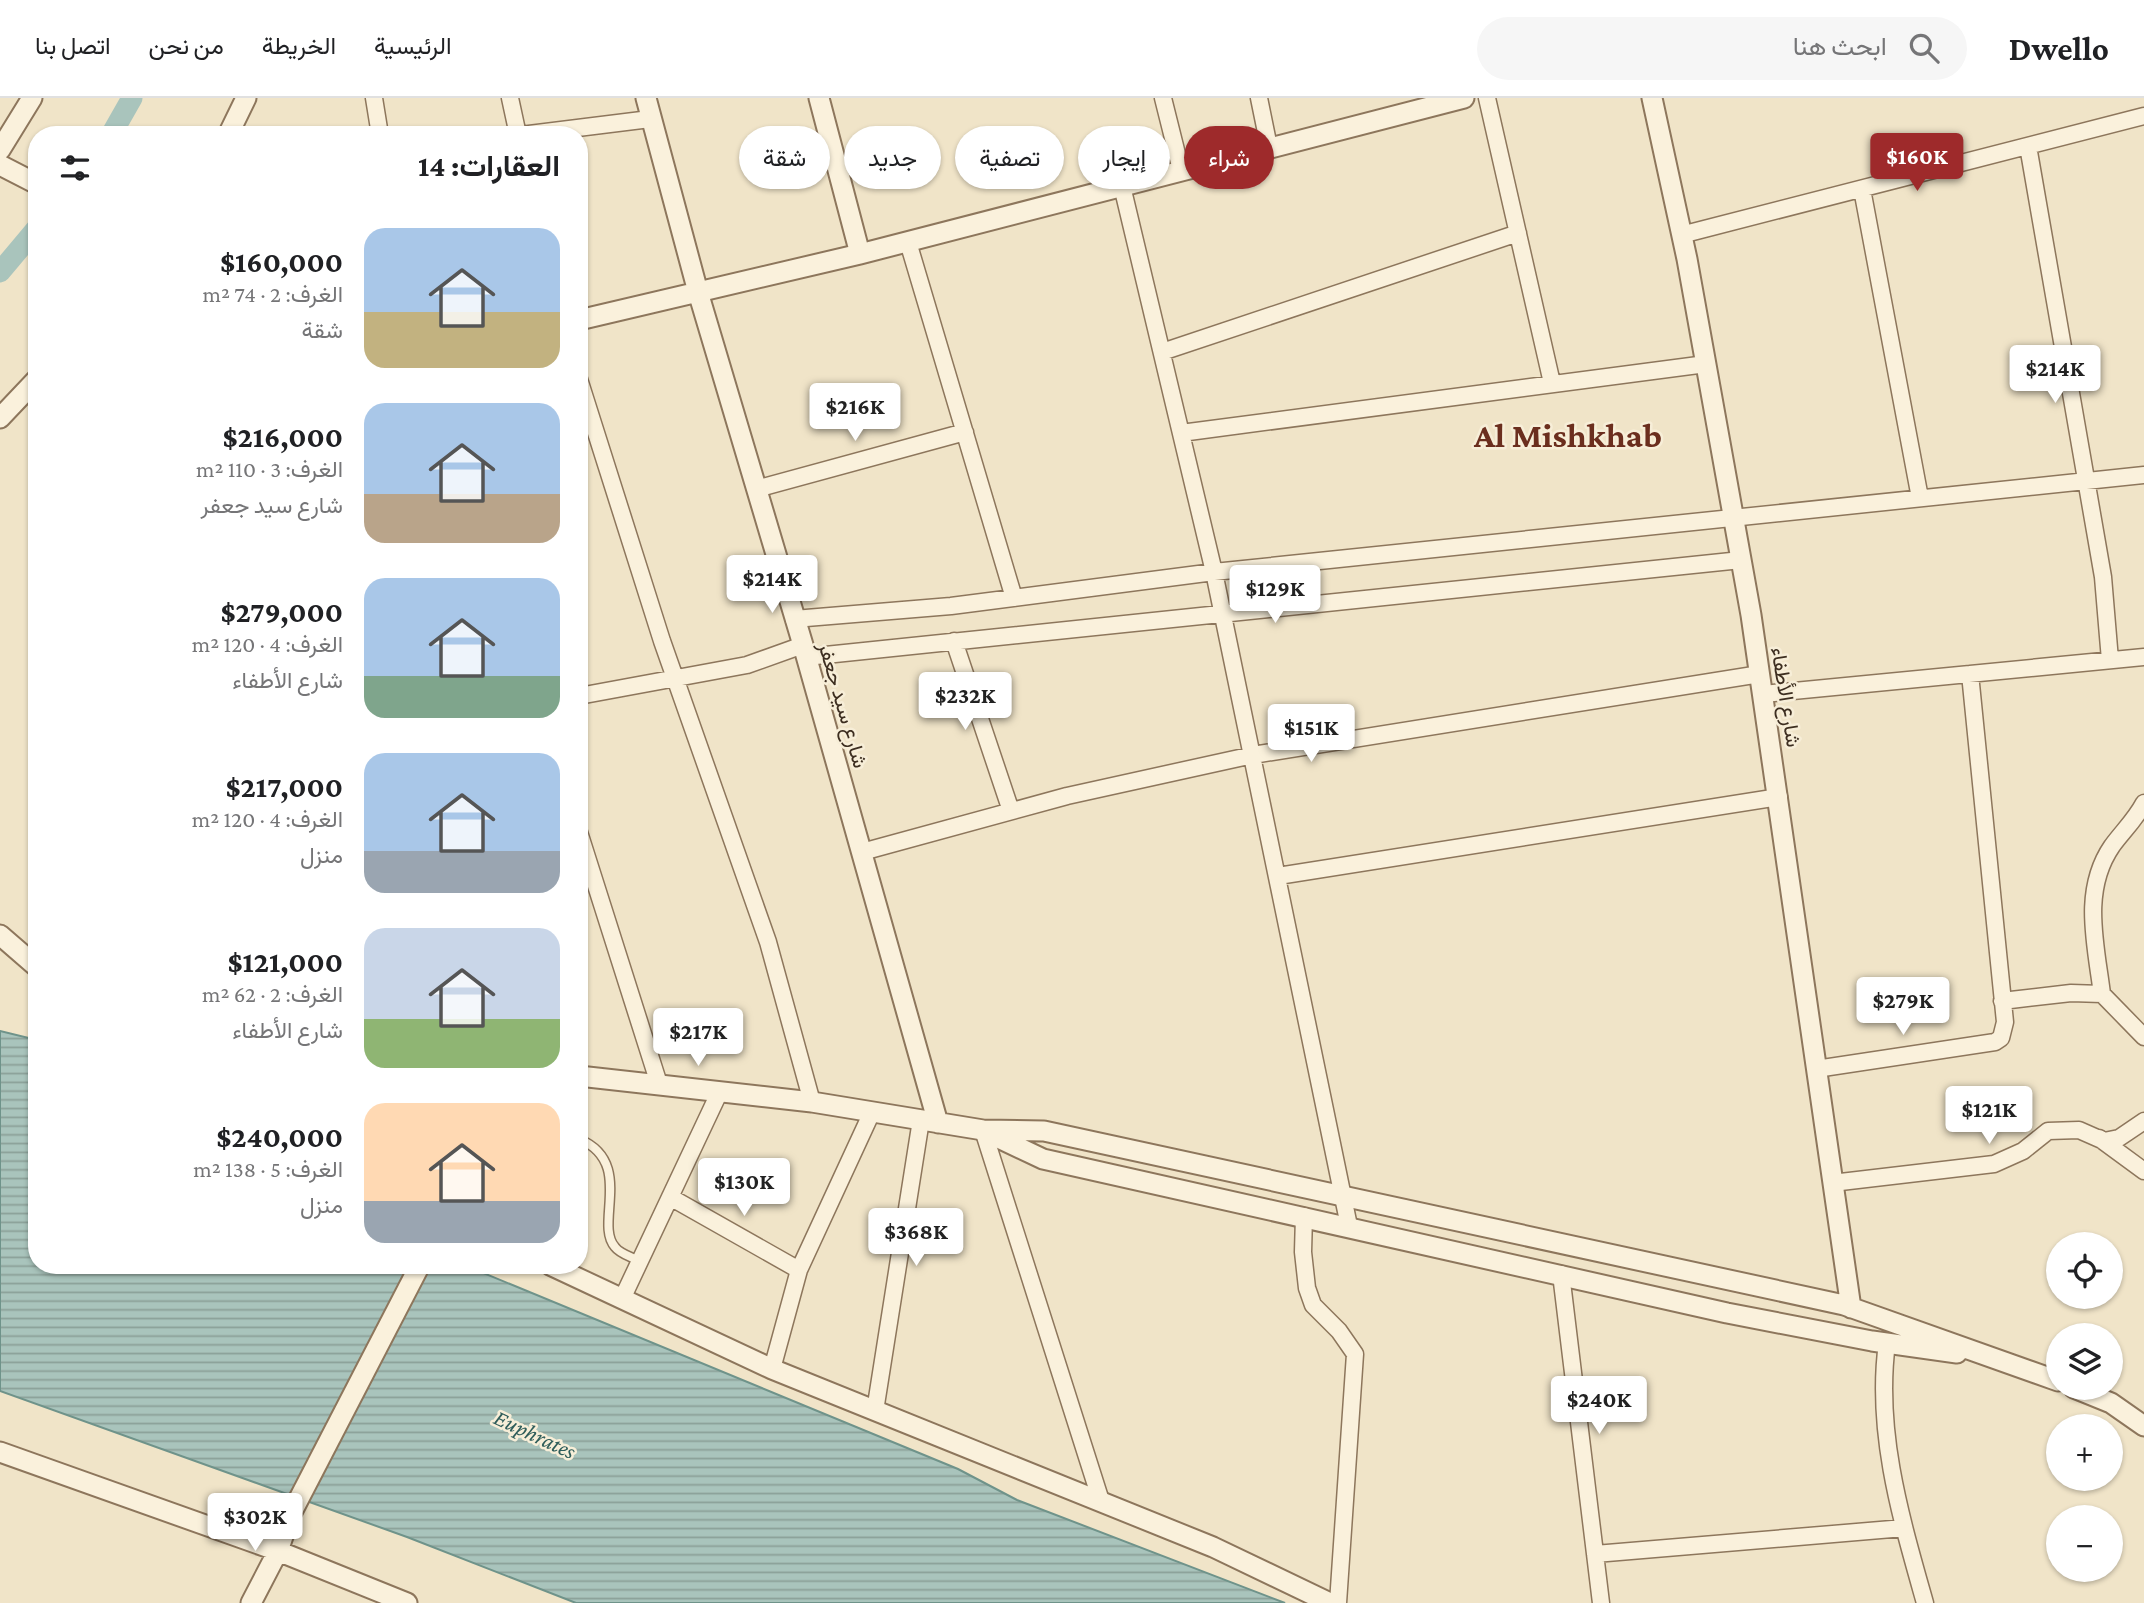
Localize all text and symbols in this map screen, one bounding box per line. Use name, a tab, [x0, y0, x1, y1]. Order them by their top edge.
search box	[1477, 17, 1967, 80]
icon: search	[1905, 29, 1943, 67]
text: Dwello	[2009, 30, 2109, 67]
text: اتصل بنا	[35, 32, 111, 59]
text: من نحن	[149, 32, 224, 59]
text: الخريطة	[262, 32, 336, 59]
text: الرئيسية	[374, 32, 452, 59]
text: ابحث هنا	[1793, 32, 1887, 61]
chip: شقة	[739, 126, 830, 189]
chip: جديد	[844, 126, 941, 189]
chip: تصفية	[955, 126, 1064, 189]
chip: إيجار	[1078, 126, 1170, 189]
chip: شراء	[1184, 126, 1274, 189]
pin: $160K	[1868, 134, 1966, 193]
text: $160K	[1886, 143, 1948, 169]
icon: filters	[56, 149, 94, 187]
text: العقارات: 14	[418, 149, 560, 182]
text: $160,000	[220, 245, 343, 278]
icon: home	[420, 256, 504, 340]
text: الغرف: 2 · 74 m²	[203, 281, 343, 307]
text: شقة	[301, 317, 343, 343]
pin: $214K	[2006, 345, 2104, 405]
text: $214K	[2026, 355, 2084, 381]
pin: $216K	[806, 384, 904, 443]
text: $216K	[825, 393, 885, 419]
district label: Al Mishkhab	[1473, 416, 1662, 455]
text: $216,000	[223, 420, 343, 453]
icon: home	[420, 431, 504, 515]
text: الغرف: 3 · 110 m²	[196, 456, 343, 482]
text: شارع سيد جعفر	[201, 492, 343, 518]
pin: $214K	[723, 556, 821, 615]
text: $214K	[743, 565, 801, 591]
pin: $129K	[1226, 566, 1324, 625]
text: $129K	[1246, 575, 1304, 601]
text: $279,000	[220, 595, 343, 628]
icon: home	[420, 606, 504, 690]
text: الغرف: 4 · 120 m²	[192, 631, 343, 657]
street label: شارع سيد جعفر	[811, 638, 872, 771]
street label: شارع الأطفاء	[1764, 645, 1806, 749]
text: شارع الأطفاء	[232, 667, 343, 693]
pin: $232K	[916, 672, 1014, 732]
text: $232K	[935, 682, 995, 708]
pin: $151K	[1262, 704, 1360, 764]
text: $151K	[1284, 714, 1338, 740]
text: $217,000	[226, 770, 343, 803]
icon: home	[420, 781, 504, 865]
text: الغرف: 4 · 120 m²	[192, 806, 343, 832]
text: منزل	[300, 842, 343, 868]
text: $121,000	[227, 945, 343, 978]
icon: home	[420, 956, 504, 1040]
pin: $279K	[1854, 978, 1952, 1037]
text: الغرف: 2 · 62 m²	[202, 981, 343, 1007]
text: $279K	[1872, 987, 1934, 1013]
pin: $217K	[649, 1009, 747, 1068]
text: شارع الأطفاء	[232, 1017, 343, 1043]
text: $217K	[669, 1018, 727, 1044]
pin: $121K	[1940, 1086, 2038, 1146]
text: $121K	[1961, 1096, 2017, 1122]
text: $240,000	[216, 1120, 343, 1153]
icon: home	[420, 1131, 504, 1215]
text: الغرف: 5 · 138 m²	[193, 1156, 343, 1182]
pin: $130K	[695, 1158, 793, 1218]
text: $130K	[714, 1168, 774, 1194]
text: منزل	[300, 1192, 343, 1218]
pin: $368K	[867, 1208, 965, 1268]
text: $368K	[884, 1218, 948, 1244]
map controls	[2046, 1232, 2123, 1582]
button: locate	[2046, 1232, 2123, 1309]
button: layers	[2046, 1323, 2123, 1400]
pin: $240K	[1550, 1376, 1648, 1436]
text: $240K	[1567, 1386, 1631, 1412]
water label: Euphrates	[490, 1404, 581, 1465]
button: +	[2046, 1414, 2123, 1491]
pin: $302K	[206, 1494, 304, 1553]
text: $302K	[224, 1503, 286, 1529]
button: −	[2046, 1505, 2123, 1582]

